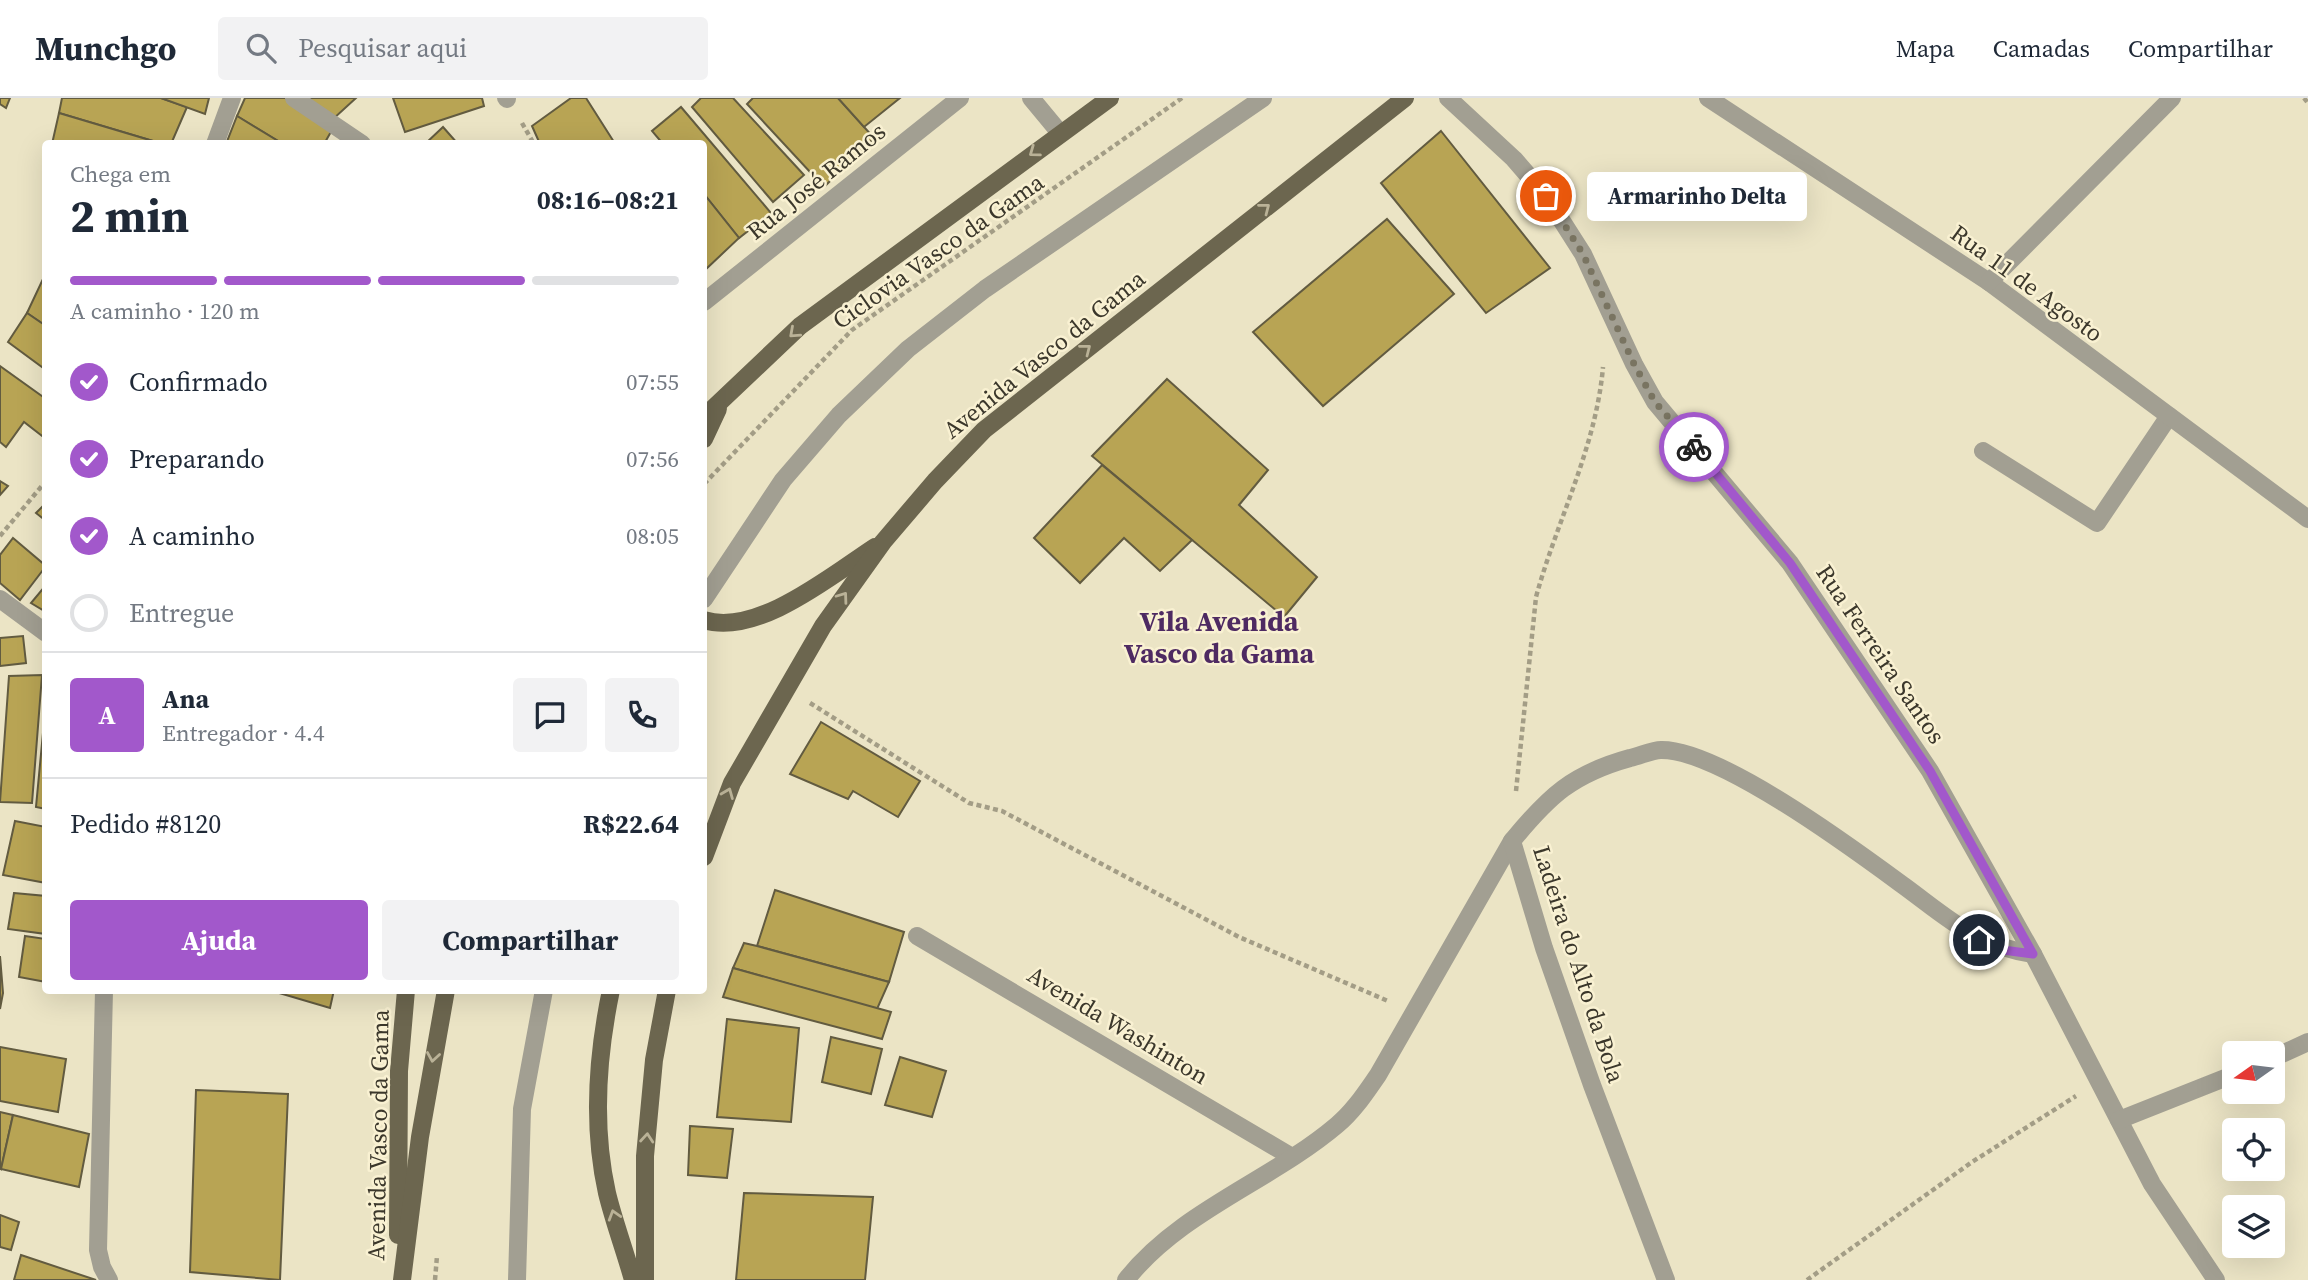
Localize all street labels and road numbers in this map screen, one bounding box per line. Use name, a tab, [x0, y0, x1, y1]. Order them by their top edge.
street label: Rua José Ramos	[740, 115, 892, 247]
street label: Ciclovia Vasco da Gama	[826, 165, 1051, 337]
street label: Rua 11 de Agosto	[1944, 216, 2110, 350]
street label: Avenida Vasco da Gama	[936, 262, 1153, 446]
street label: Rua Ferreira Santos	[1809, 558, 1953, 750]
street label: Ladeira do Alto da Bola	[1525, 841, 1633, 1088]
street label: Avenida Washinton	[1021, 958, 1215, 1092]
street label: Avenida Vasco da Gama	[359, 1008, 397, 1261]

